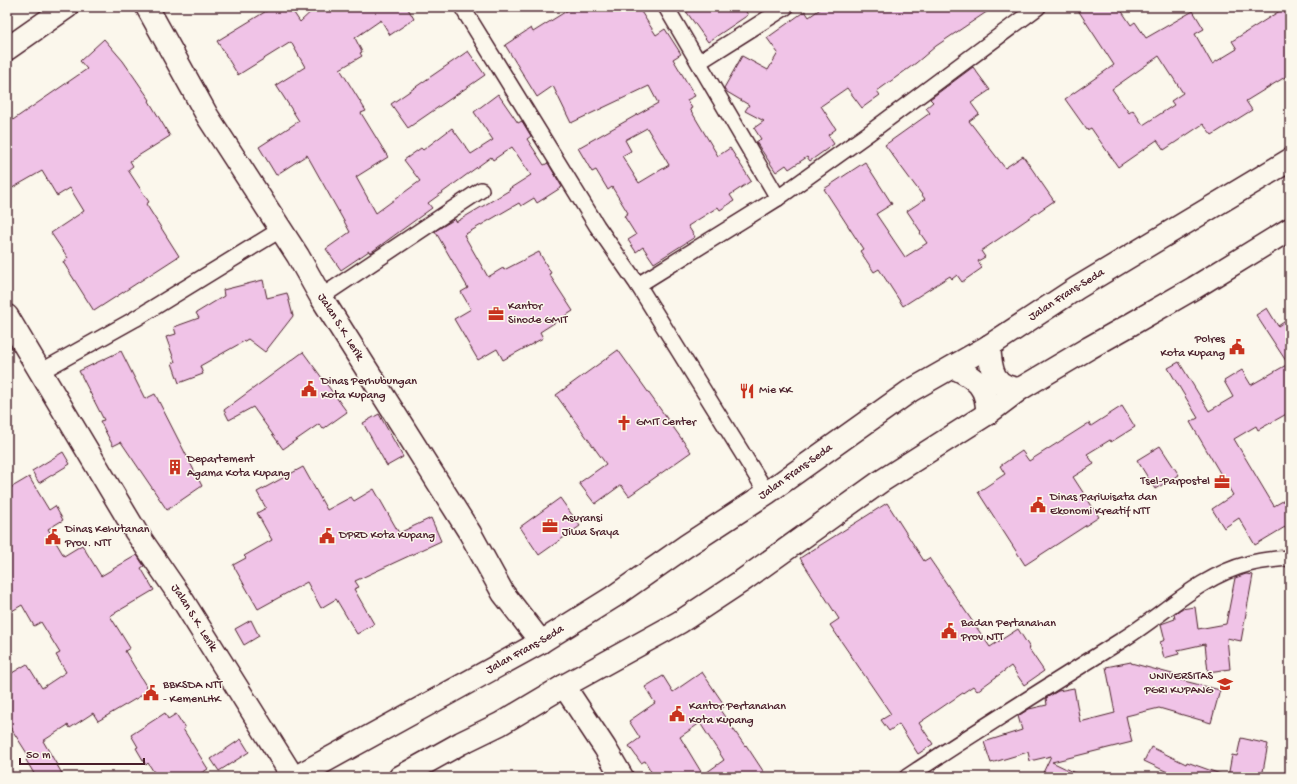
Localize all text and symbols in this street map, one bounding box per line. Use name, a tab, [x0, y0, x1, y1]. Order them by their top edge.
street label: Jalan Frans-Seda	[1026, 266, 1108, 325]
street label: Jalan S.K. Lerik	[314, 291, 367, 365]
place label: Kantor Sinode GMIT	[508, 300, 569, 328]
office icon: Kantor Sinode GMIT	[487, 305, 505, 323]
place label: Polres Kota Kupang	[1160, 333, 1226, 361]
public building icon: Polres Kota Kupang	[1228, 338, 1246, 356]
place label: Dinas Perhubungan Kota Kupang	[320, 375, 417, 403]
public building icon: Dinas Perhubungan Kota Kupang	[300, 380, 318, 398]
restaurant icon: Mie KK	[738, 382, 756, 400]
place label: Mie KK	[759, 384, 794, 398]
church icon: GMIT Center	[615, 414, 633, 432]
place label: GMIT Center	[636, 416, 698, 430]
street label: Jalan Frans-Seda	[756, 441, 836, 503]
place label: Departement Agama Kota Kupang	[186, 453, 290, 481]
building icon: Departement Agama Kota Kupang	[166, 458, 184, 476]
office icon: Tsel-Parpostel	[1213, 473, 1231, 491]
place label: Tsel-Parpostel	[1140, 475, 1210, 489]
place label: Dinas Pariwisata dan Ekonomi Kreatif NTT	[1049, 491, 1157, 519]
public building icon: Dinas Pariwisata dan Ekonomi Kreatif NTT	[1029, 496, 1047, 514]
place label: Asuransi Jiwa Sraya	[562, 512, 619, 540]
office icon: Asuransi Jiwa Sraya	[541, 517, 559, 535]
place label: Dinas Kehutanan Prov. NTT	[64, 523, 150, 551]
public building icon: DPRD Kota Kupang	[318, 527, 336, 545]
public building icon: Dinas Kehutanan Prov. NTT	[44, 528, 62, 546]
place label: DPRD Kota Kupang	[338, 529, 435, 543]
street label: Jalan S.K. Lerik	[167, 582, 221, 655]
place label: Badan Pertanahan Prov NTT	[960, 617, 1056, 645]
street label: Jalan Frans-Seda	[484, 622, 567, 678]
public building icon: Badan Pertanahan Prov NTT	[940, 622, 958, 640]
place label: UNIVERSITAS PGRI KUPANG	[1143, 670, 1213, 698]
school or university icon: UNIVERSITAS PGRI KUPANG	[1216, 675, 1234, 693]
place label: BBKSDA NTT - KemenLHK	[162, 679, 224, 707]
public building icon: BBKSDA NTT - KemenLHK	[142, 684, 160, 702]
place label: Kantor Pertanahan Kota Kupang	[689, 700, 786, 728]
public building icon: Kantor Pertanahan Kota Kupang	[668, 705, 686, 723]
scale bar	[20, 740, 144, 766]
text: 50 m	[26, 749, 51, 763]

